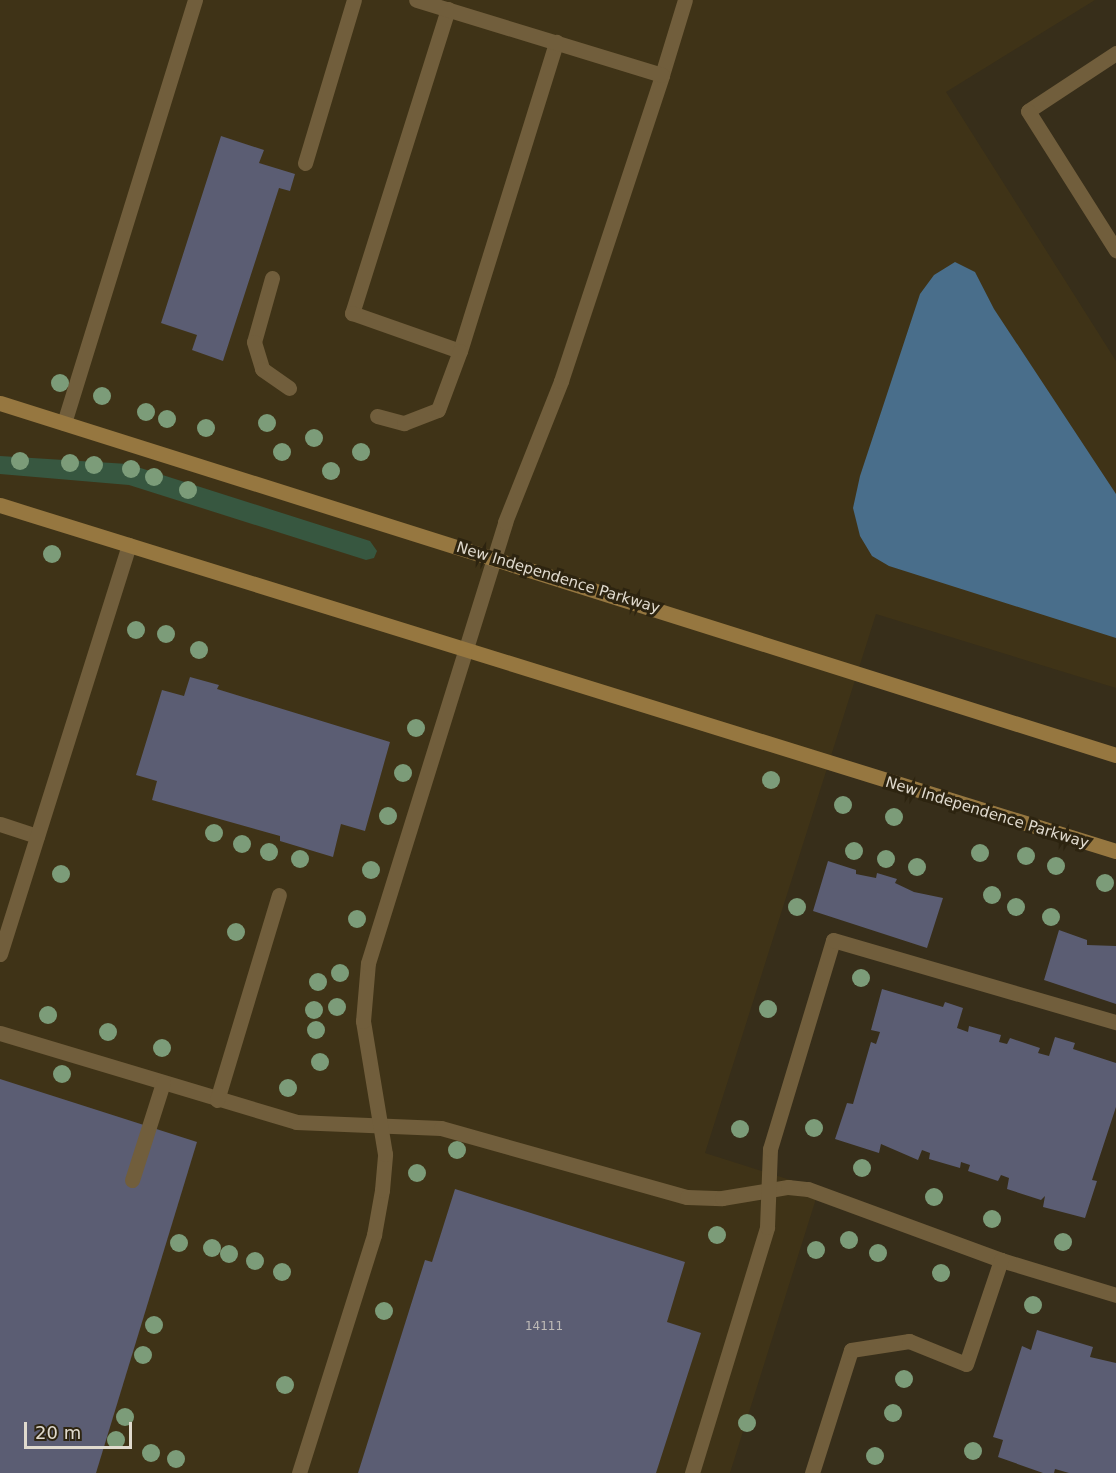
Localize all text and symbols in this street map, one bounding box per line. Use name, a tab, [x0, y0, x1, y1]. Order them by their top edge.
street label: New Independence Parkway	[454, 538, 662, 618]
street label: New Independence Parkway	[883, 773, 1091, 853]
house number: 14111	[525, 1320, 563, 1334]
scale bar	[27, 1410, 135, 1448]
text: 20 m	[35, 1422, 81, 1443]

